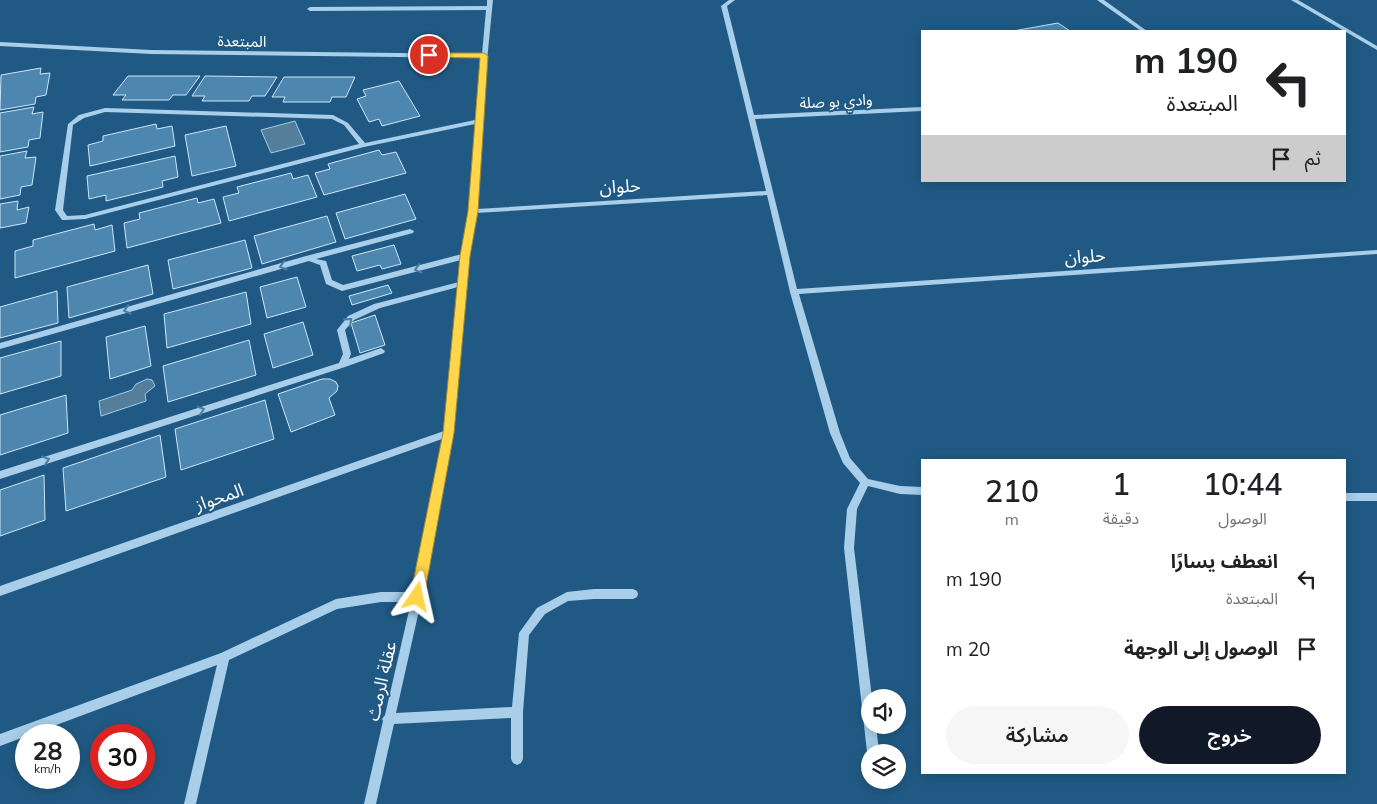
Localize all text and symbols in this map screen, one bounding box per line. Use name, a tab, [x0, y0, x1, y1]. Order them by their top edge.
street label: المبتعدة	[217, 31, 267, 51]
pin	[408, 34, 450, 76]
text: 190 m	[1134, 38, 1238, 82]
icon: arrive	[415, 41, 443, 69]
icon: left	[1256, 50, 1321, 115]
text: المبتعدة	[1166, 89, 1238, 117]
street label: وادي بو صلة	[799, 90, 873, 115]
icon: arrive	[1267, 145, 1295, 173]
text: ثم	[1305, 146, 1321, 170]
street label: حلوان	[599, 173, 641, 199]
street label: حلوان	[1064, 243, 1106, 269]
one-way arrow	[280, 260, 288, 270]
one-way arrow	[415, 263, 423, 273]
one-way arrow	[123, 305, 132, 315]
one-way arrow	[344, 318, 353, 327]
one-way arrow	[196, 406, 205, 416]
one-way arrow	[42, 456, 50, 466]
text: 1	[1112, 465, 1130, 503]
text: 10:44	[1203, 465, 1282, 503]
text: 210	[985, 472, 1039, 510]
street label: المحواز	[191, 478, 246, 516]
text: دقيقة	[1103, 508, 1139, 528]
text: الوصول	[1218, 508, 1267, 528]
text: m	[1005, 509, 1019, 529]
text: انعطف يسارًا	[1171, 549, 1278, 573]
icon: left	[1293, 565, 1321, 593]
text: 190 m	[946, 567, 1002, 591]
position arrow	[390, 570, 442, 622]
text: المبتعدة	[1226, 588, 1278, 608]
icon: arrive	[1293, 635, 1321, 663]
text: الوصول إلى الوجهة	[1124, 636, 1278, 660]
text: 20 m	[946, 637, 990, 661]
street label: عقلة الرمث	[361, 639, 401, 723]
map controls	[861, 689, 906, 789]
button: sound	[861, 689, 906, 734]
button: مشاركة	[946, 706, 1129, 764]
button: خروج	[1139, 706, 1321, 764]
speed limit sign: 30	[90, 724, 155, 789]
text: 28	[32, 735, 63, 766]
button: layers	[861, 744, 906, 789]
text: km/h	[34, 761, 61, 776]

